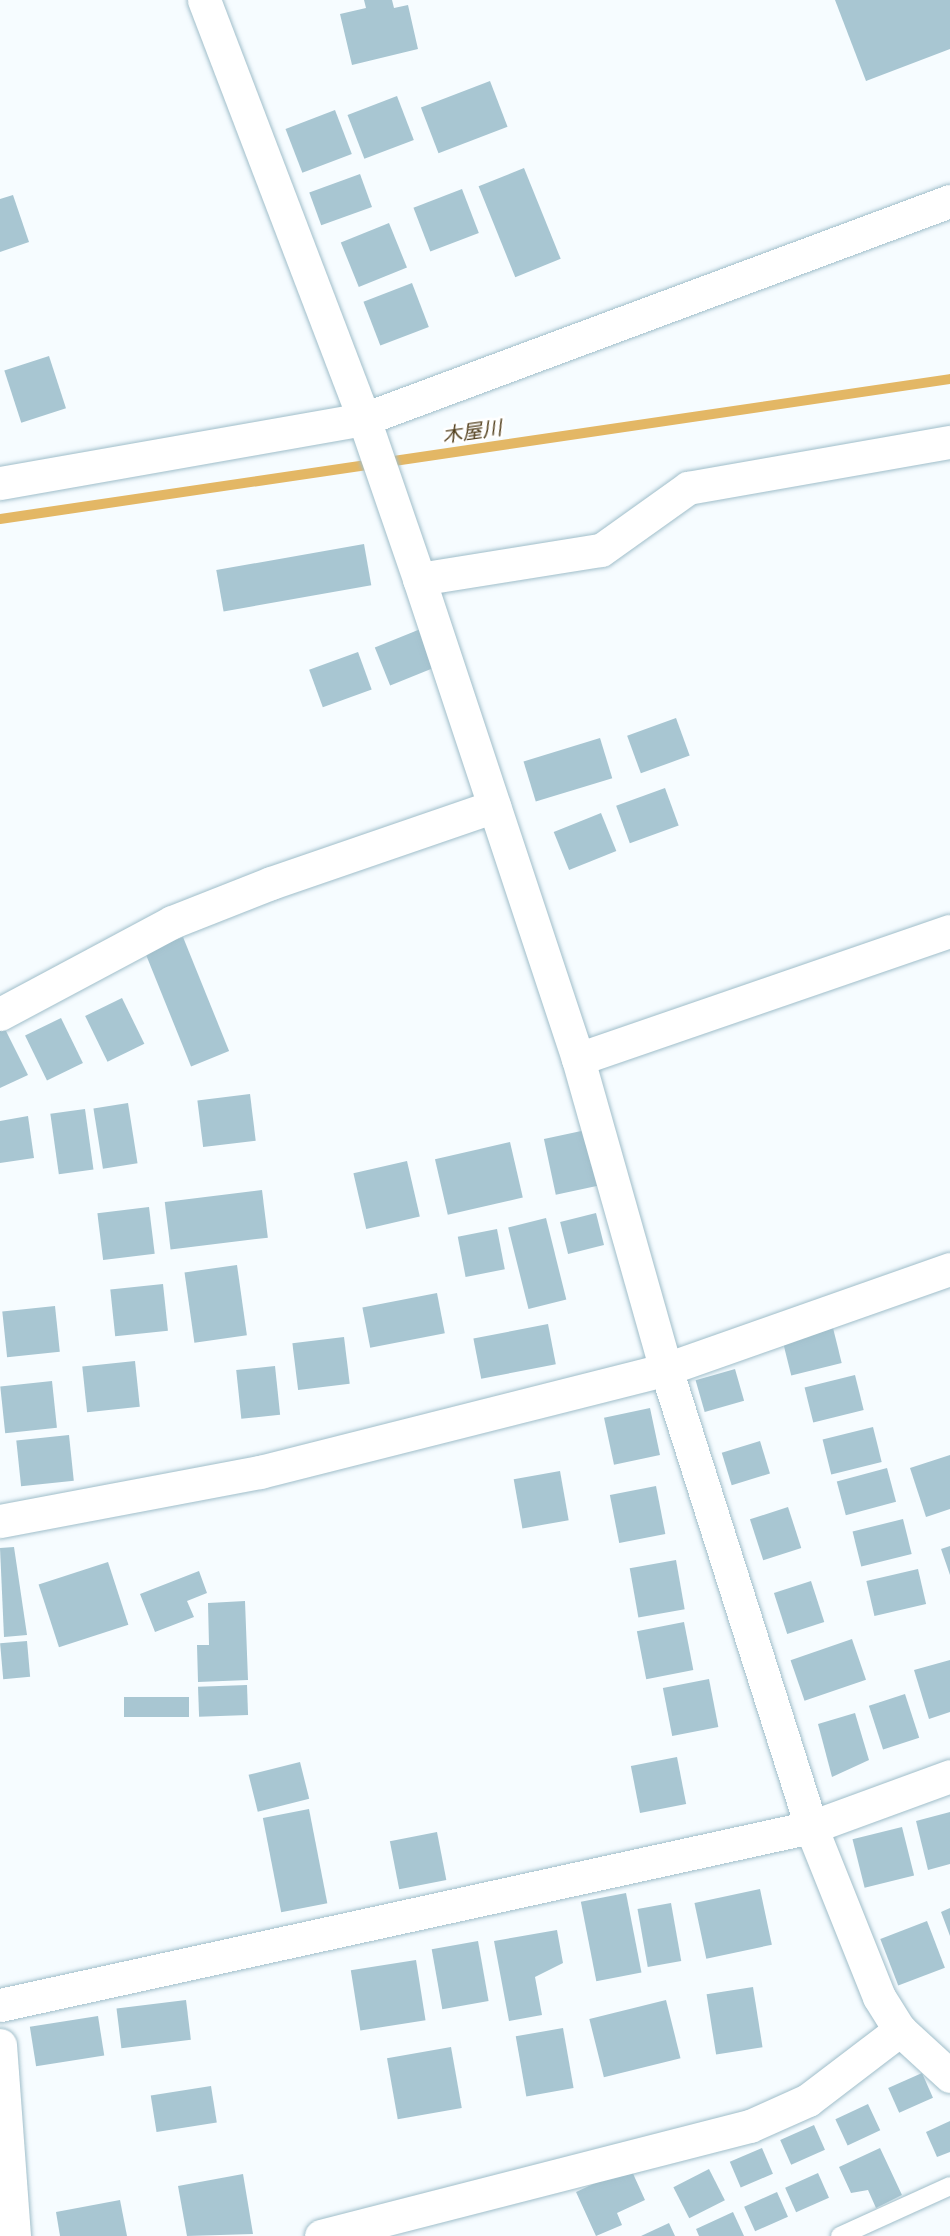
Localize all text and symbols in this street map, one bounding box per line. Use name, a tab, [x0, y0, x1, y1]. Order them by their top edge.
water label: 木屋川	[441, 416, 503, 448]

